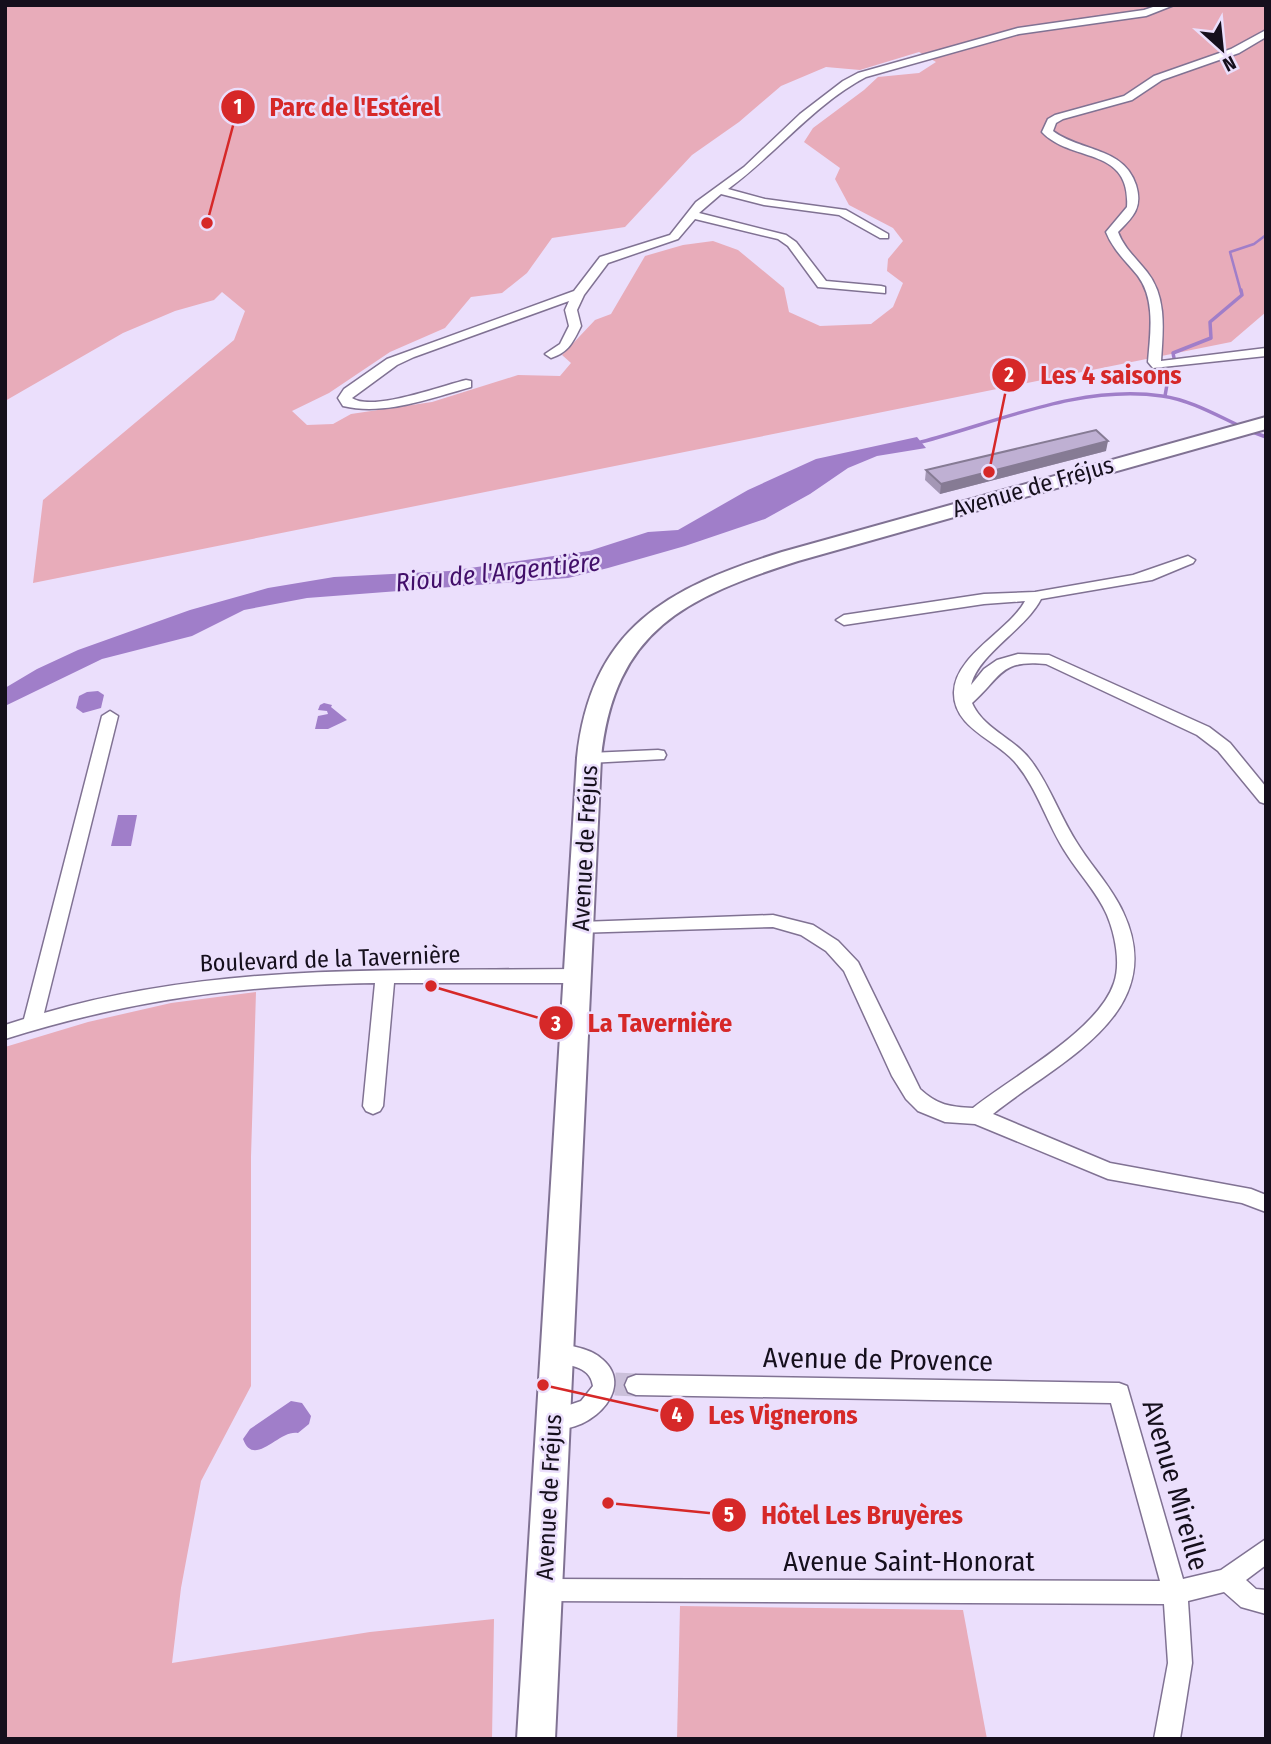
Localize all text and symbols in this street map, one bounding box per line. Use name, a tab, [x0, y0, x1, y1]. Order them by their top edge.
north arrow	[1187, 14, 1257, 84]
text: N	[1219, 51, 1240, 77]
callout: Parc de l'Estérel	[221, 83, 455, 130]
text: Parc de l'Estérel	[269, 92, 441, 123]
text: 1	[234, 94, 242, 120]
callout: Les 4 saisons	[991, 352, 1196, 399]
text: Les 4 saisons	[1040, 360, 1182, 391]
text: 2	[1003, 362, 1014, 388]
street label: Avenue de Fréjus	[949, 451, 1117, 523]
water label: Riou de l'Argentière	[394, 546, 602, 599]
street label: Avenue de Fréjus	[567, 764, 603, 932]
street label: Boulevard de la Tavernière	[199, 940, 461, 978]
callout: La Tavernière	[539, 1000, 746, 1047]
text: La Tavernière	[588, 1008, 732, 1039]
text: 3	[550, 1011, 561, 1037]
street label: Avenue de Provence	[763, 1341, 993, 1378]
callout: Les Vignerons	[660, 1391, 872, 1438]
street label: Avenue Mireille	[1135, 1396, 1216, 1574]
text: Les Vignerons	[708, 1400, 858, 1431]
text: 4	[672, 1402, 683, 1428]
street label: Avenue de Fréjus	[531, 1413, 567, 1581]
callout: Hôtel Les Bruyères	[712, 1491, 976, 1538]
text: Hôtel Les Bruyères	[761, 1500, 963, 1531]
text: 5	[724, 1502, 734, 1528]
street label: Avenue Saint-Honorat	[783, 1545, 1036, 1578]

